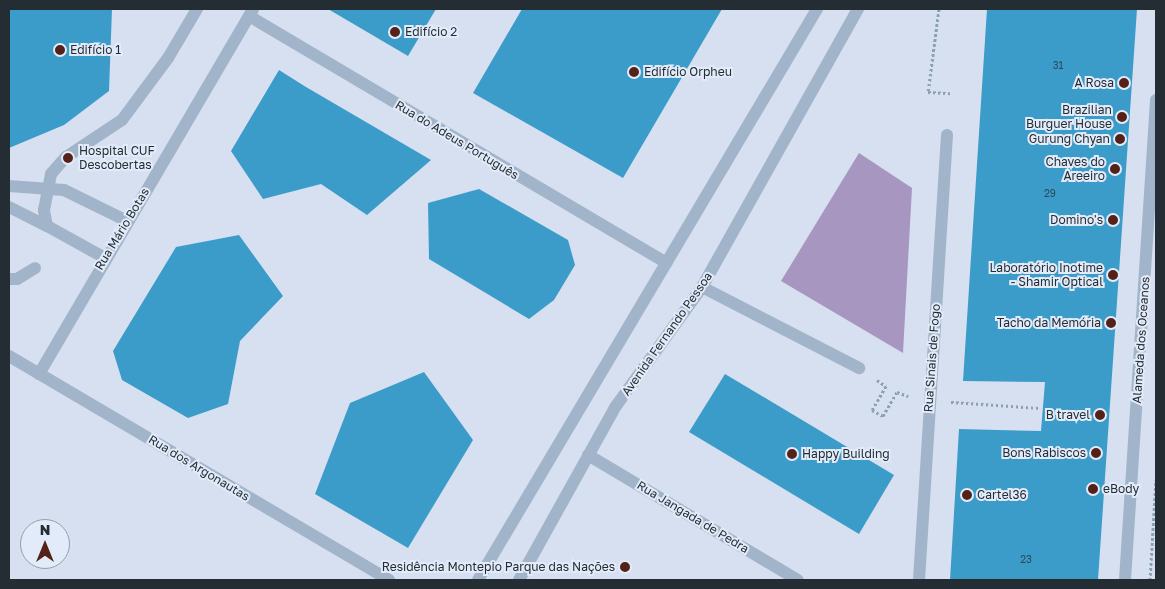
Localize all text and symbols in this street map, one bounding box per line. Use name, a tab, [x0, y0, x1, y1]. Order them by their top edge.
place label: Edifício 2	[405, 25, 457, 39]
marker: Edifício 2	[389, 26, 401, 38]
place label: Edifício 1	[70, 43, 121, 57]
marker: Edifício 1	[54, 44, 66, 56]
house number: 31	[1053, 60, 1063, 72]
place label: Edifício Orpheu	[644, 65, 732, 79]
marker: Edifício Orpheu	[628, 66, 640, 78]
place label: A Rosa	[1075, 76, 1114, 90]
marker: A Rosa	[1118, 77, 1130, 89]
street label: Rua do Adeus Português	[393, 97, 521, 183]
place label: Brazilian Burguer House	[1026, 103, 1112, 131]
marker: Brazilian Burguer House	[1116, 111, 1128, 123]
place label: Gurung Chyan	[1029, 132, 1110, 146]
marker: Gurung Chyan	[1114, 133, 1126, 145]
place label: Hospital CUF Descobertas	[79, 144, 155, 172]
marker: Hospital CUF Descobertas	[61, 151, 75, 165]
place label: Chaves do Areeiro	[1046, 155, 1105, 183]
marker: Chaves do Areeiro	[1109, 163, 1121, 175]
street label: Rua Mário Botas	[92, 185, 152, 273]
house number: 29	[1044, 188, 1056, 200]
place label: Domino's	[1050, 213, 1103, 227]
marker: Domino's	[1107, 214, 1119, 226]
place label: Laboratório Inotime - Shamir Optical	[989, 261, 1103, 289]
street label: Avenida Fernando Pessoa	[619, 269, 715, 399]
marker: Laboratório Inotime - Shamir Optical	[1107, 269, 1119, 281]
street label: Alameda dos Oceanos	[1129, 276, 1153, 404]
street label: Rua Sinais de Fogo	[921, 303, 943, 413]
place label: Tacho da Memória	[997, 316, 1101, 330]
marker: Tacho da Memória	[1105, 317, 1117, 329]
place label: B travel	[1046, 408, 1090, 422]
marker: B travel	[1094, 409, 1106, 421]
street label: Rua dos Argonautas	[146, 432, 252, 504]
place label: Bons Rabiscos	[1002, 446, 1086, 460]
place label: Happy Building	[802, 447, 890, 461]
marker: Bons Rabiscos	[1090, 447, 1102, 459]
marker: Happy Building	[786, 448, 798, 460]
street label: Rua Jangada de Pedra	[634, 478, 752, 556]
place label: eBody	[1103, 482, 1139, 496]
marker: eBody	[1087, 483, 1099, 495]
place label: Cartel36	[977, 488, 1027, 502]
marker: Cartel36	[961, 489, 973, 501]
north arrow	[20, 519, 70, 569]
text: N	[40, 521, 50, 538]
house number: 23	[1020, 554, 1032, 566]
place label: Residência Montepio Parque das Nações	[382, 560, 615, 574]
marker: Residência Montepio Parque das Nações	[619, 561, 631, 573]

